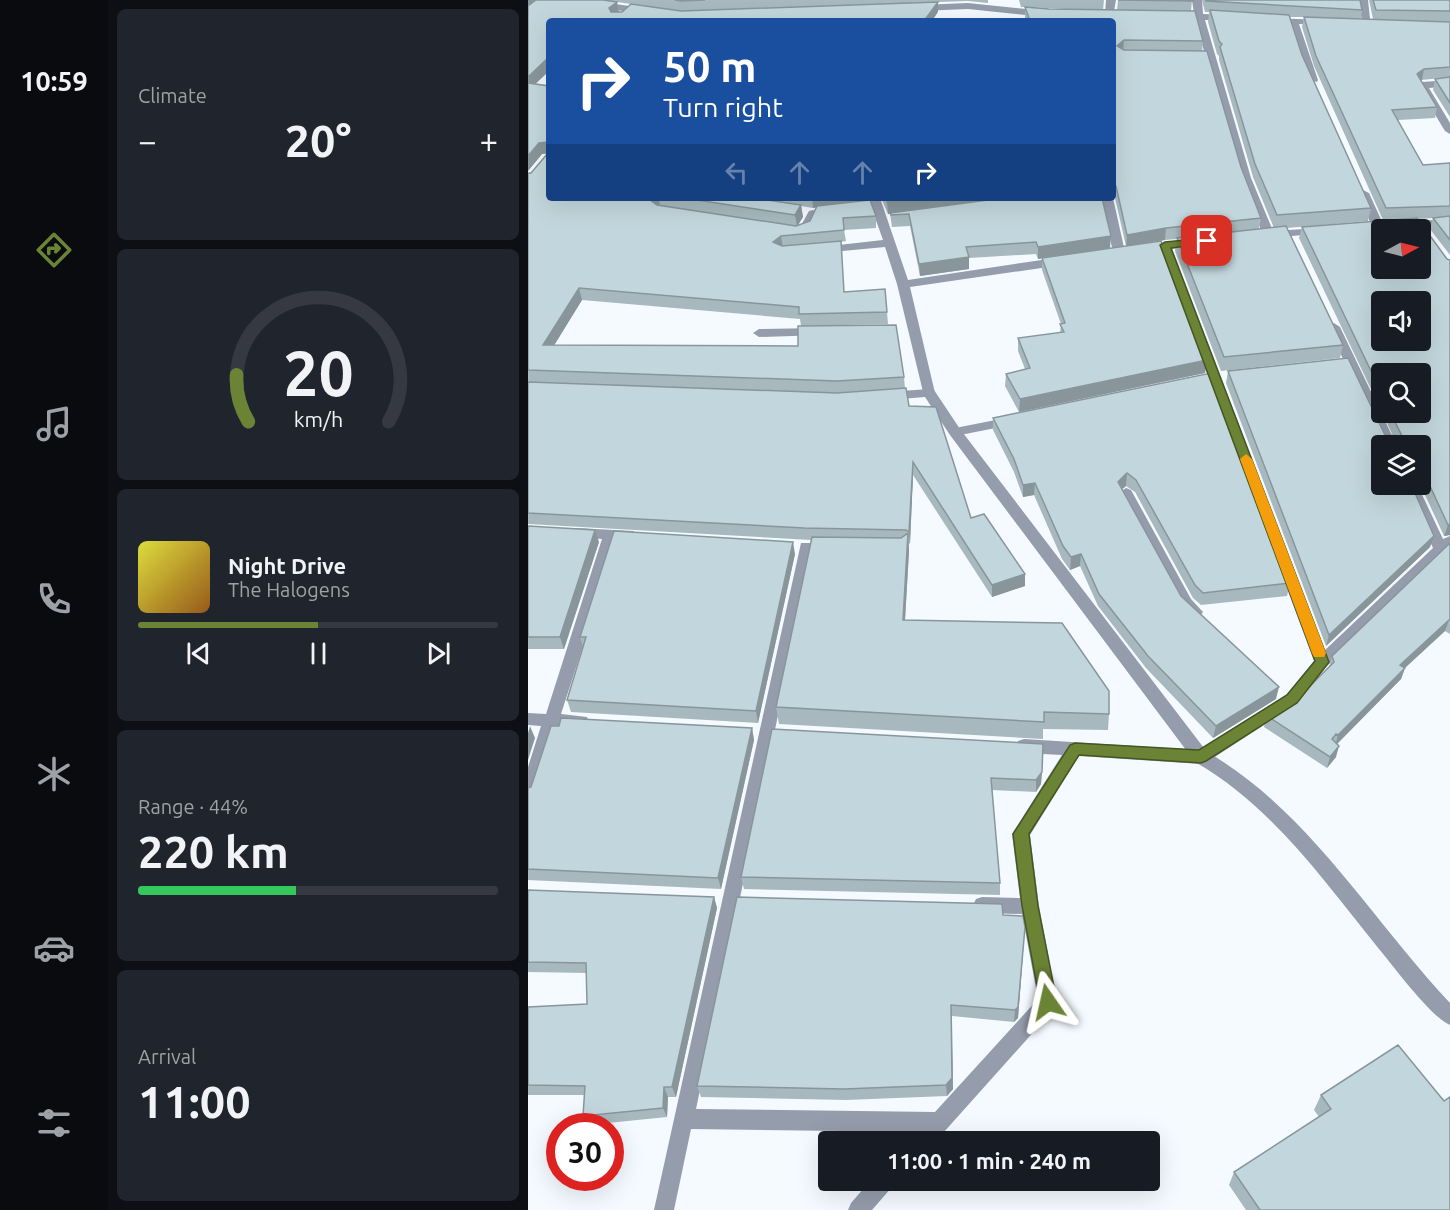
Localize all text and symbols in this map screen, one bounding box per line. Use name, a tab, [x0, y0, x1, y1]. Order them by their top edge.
icon: right	[564, 42, 642, 120]
text: 50 m	[663, 43, 757, 90]
text: 10:59	[20, 66, 88, 96]
text: Climate	[138, 84, 207, 107]
text: Turn right	[663, 92, 783, 122]
text: 20°	[285, 115, 351, 166]
text: −	[138, 122, 157, 159]
text: +	[479, 122, 498, 159]
icon: left	[720, 156, 753, 189]
icon: ahead	[783, 156, 816, 189]
icon: ahead	[846, 156, 879, 189]
icon: right	[909, 156, 942, 189]
pin	[1181, 215, 1232, 266]
north arrow	[1371, 219, 1431, 279]
map controls	[1371, 219, 1431, 495]
icon: arrive	[1190, 224, 1223, 257]
icon: directions	[33, 229, 75, 271]
button: sound	[1371, 291, 1431, 351]
text: 20	[283, 338, 353, 408]
button: search	[1371, 363, 1431, 423]
icon: music	[33, 403, 75, 445]
text: km/h	[293, 407, 343, 431]
button: layers	[1371, 435, 1431, 495]
text: Night Drive	[228, 553, 346, 578]
icon: phone	[33, 578, 75, 620]
text: The Halogens	[228, 578, 350, 601]
icon: previous	[182, 637, 215, 670]
icon: pause	[302, 637, 335, 670]
icon: next	[422, 637, 455, 670]
icon: climate	[33, 753, 75, 795]
text: Range · 44%	[138, 795, 248, 818]
text: 220 km	[138, 826, 289, 877]
icon: car	[33, 927, 75, 969]
position arrow	[1016, 970, 1080, 1034]
text: Arrival	[138, 1045, 196, 1068]
text: 11:00	[138, 1076, 251, 1127]
icon: filters	[33, 1102, 75, 1144]
speed limit sign: 30	[546, 1113, 624, 1191]
text: 11:00 · 1 min · 240 m	[887, 1148, 1091, 1173]

